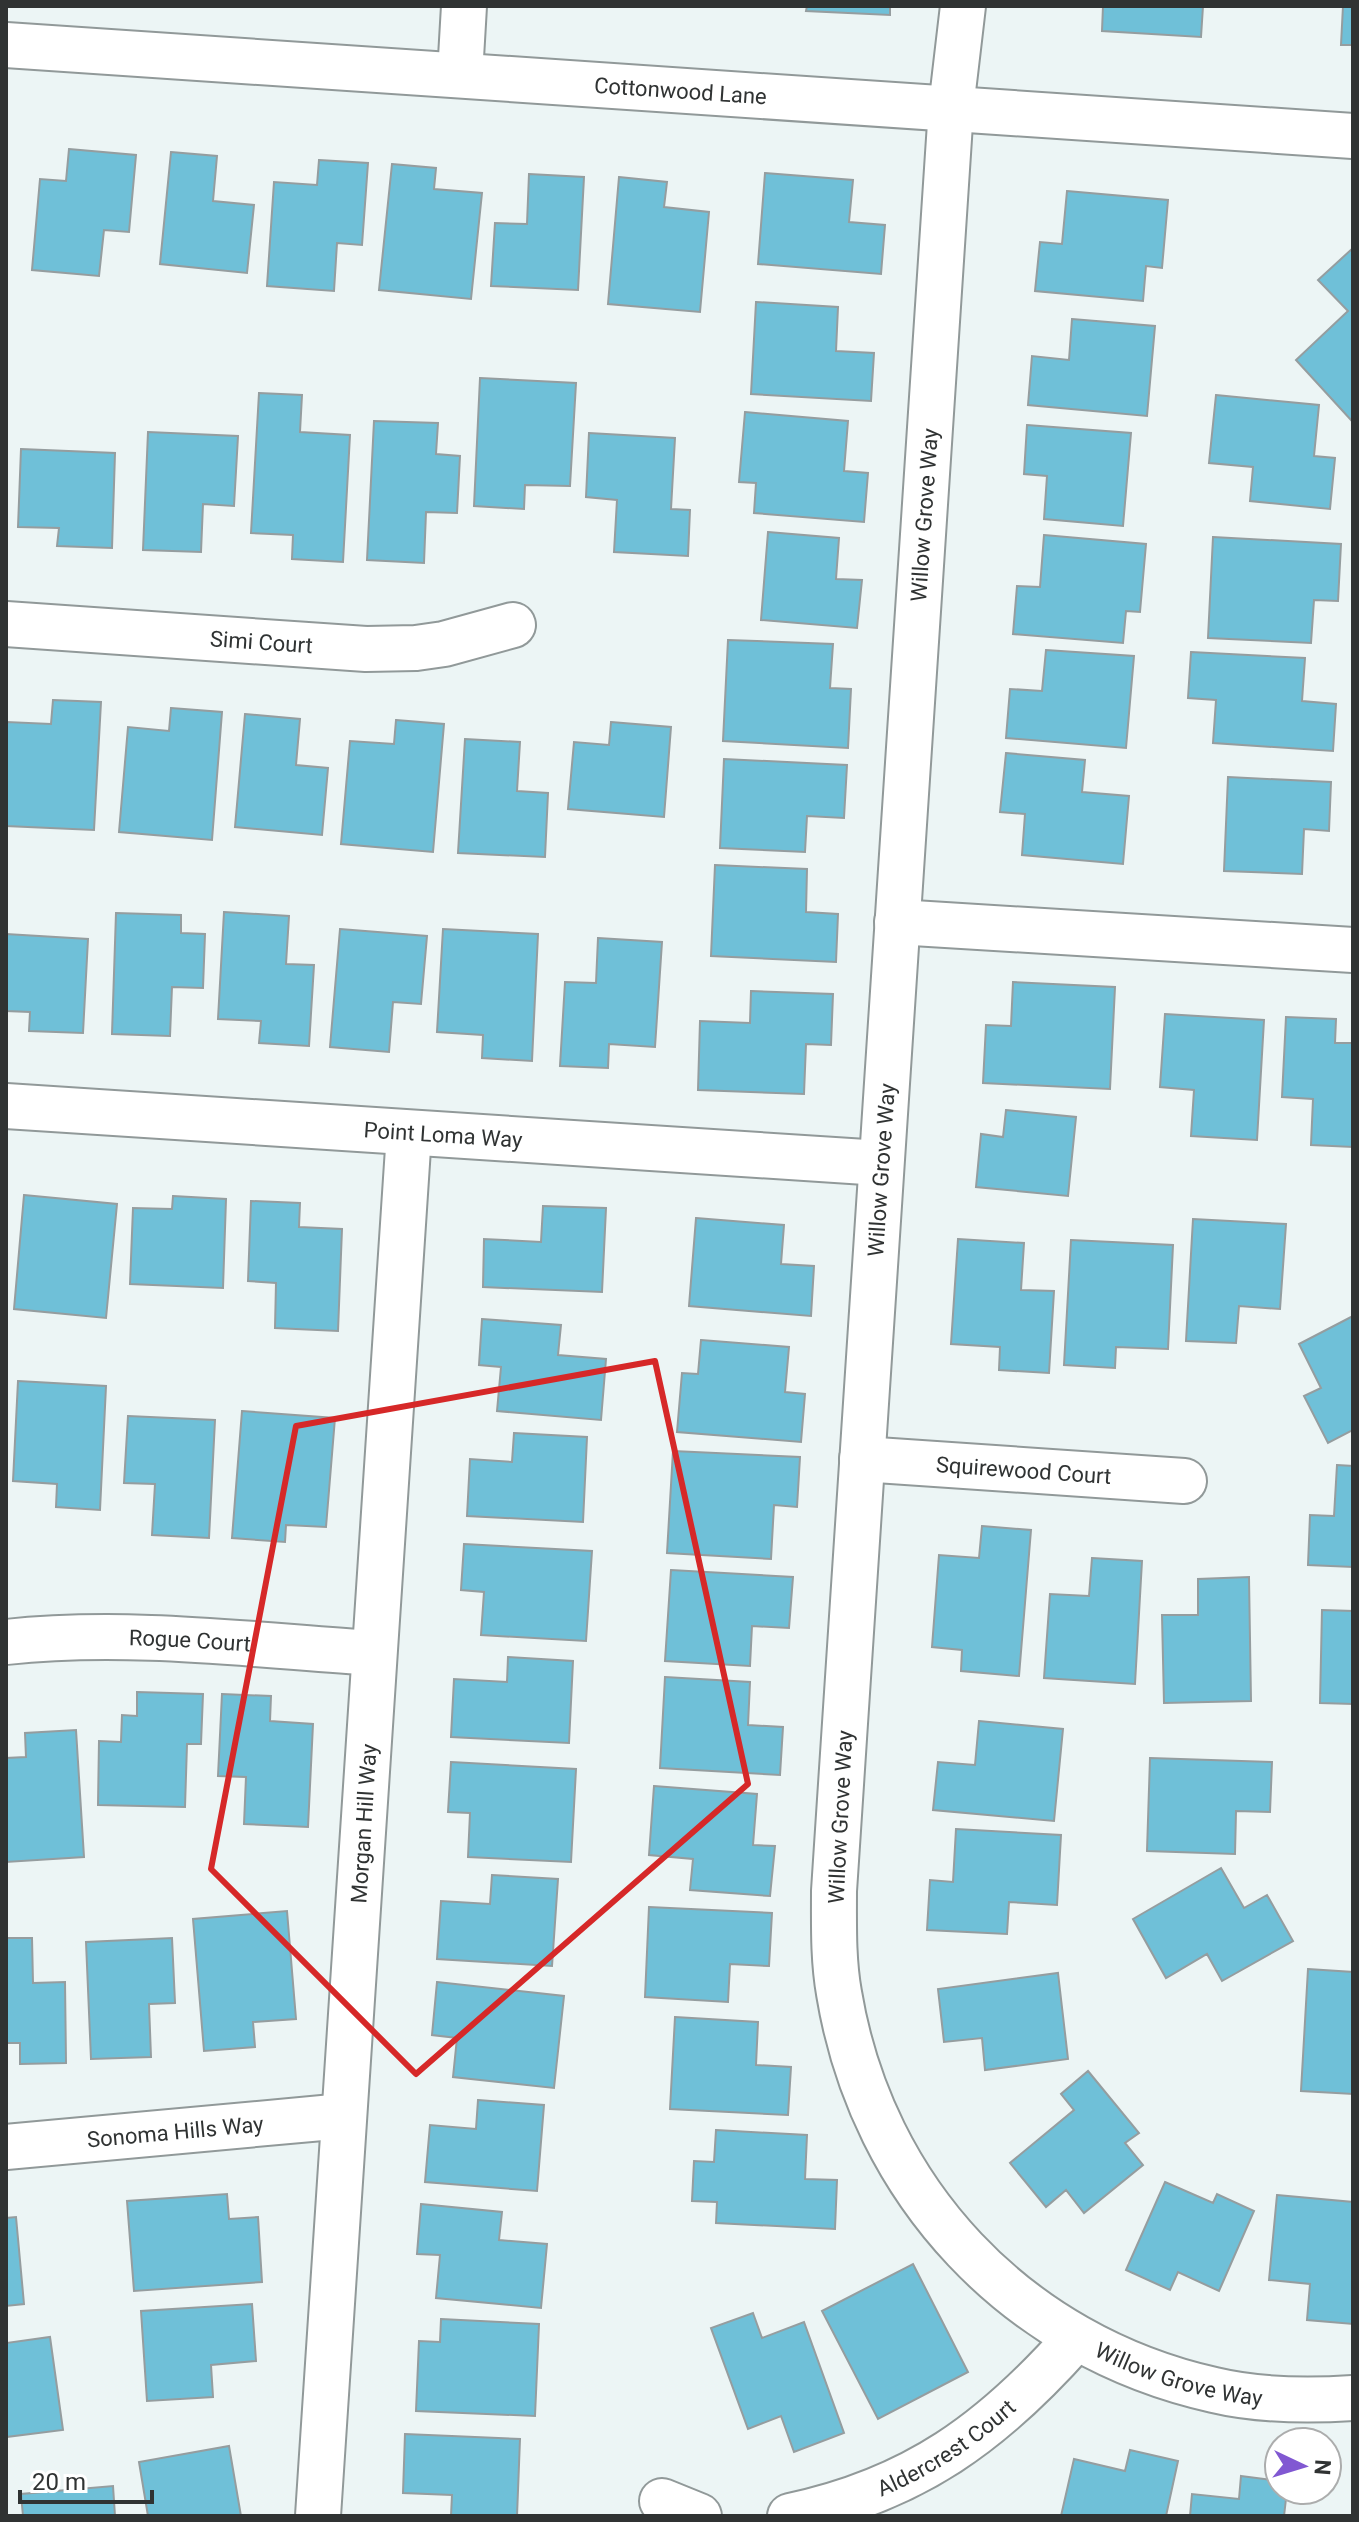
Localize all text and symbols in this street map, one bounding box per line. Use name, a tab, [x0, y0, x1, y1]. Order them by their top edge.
street label: Cottonwood Lane	[593, 73, 768, 109]
street label: Willow Grove Way	[906, 427, 943, 603]
street label: Simi Court	[209, 626, 313, 658]
street label: Willow Grove Way	[863, 1082, 900, 1258]
street label: Point Loma Way	[363, 1117, 524, 1153]
street label: Squirewood Court	[935, 1452, 1112, 1489]
street label: Rogue Court	[129, 1625, 252, 1657]
street label: Willow Grove Way	[823, 1729, 858, 1904]
street label: Morgan Hill Way	[346, 1742, 382, 1904]
street label: Sonoma Hills Way	[86, 2111, 265, 2153]
street label: Willow Grove Way	[1091, 2337, 1264, 2411]
street label: Aldercrest Court	[873, 2395, 1020, 2501]
north arrow	[1263, 2426, 1343, 2506]
scale bar	[20, 2454, 152, 2504]
text: N	[1309, 2459, 1335, 2476]
text: 20 m	[32, 2468, 86, 2496]

